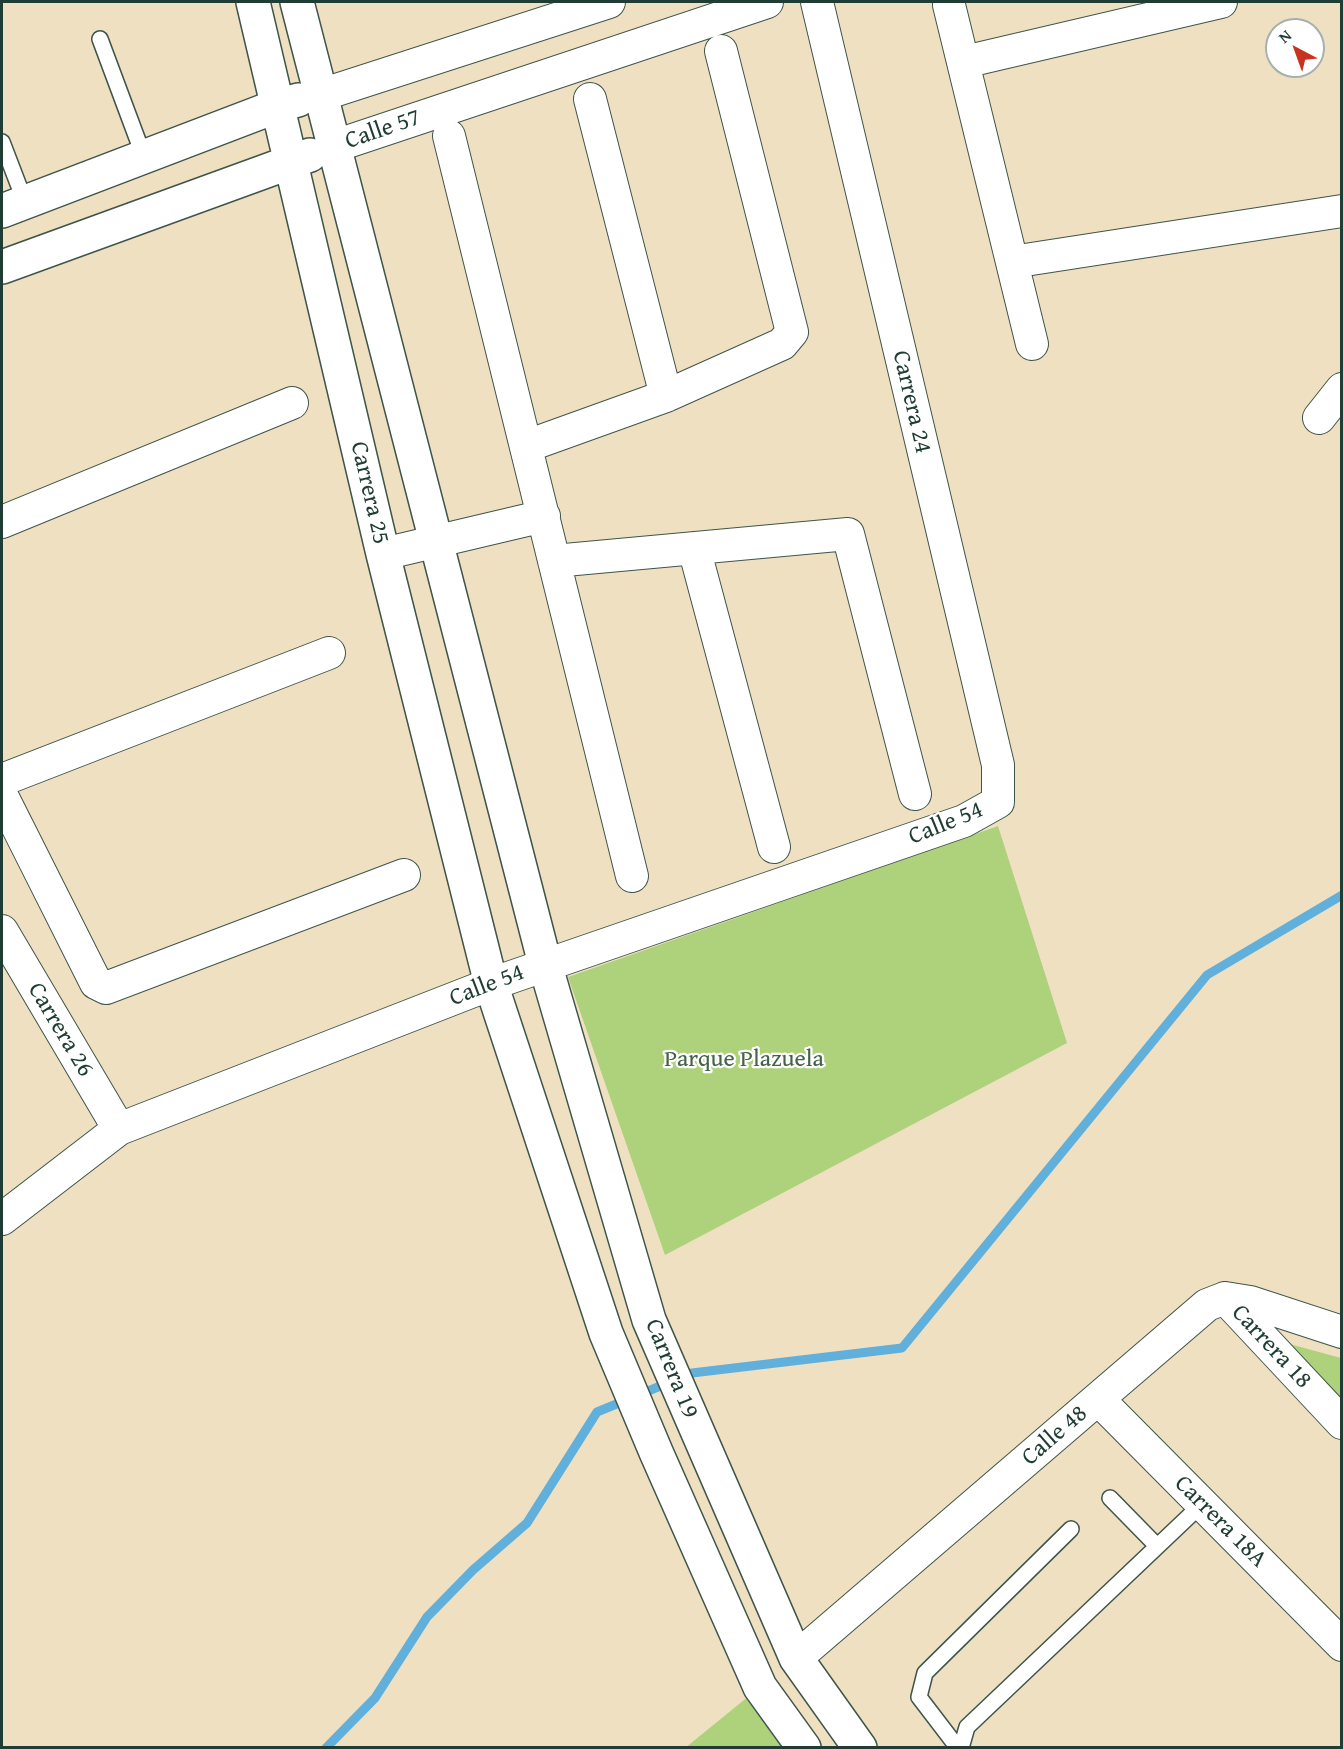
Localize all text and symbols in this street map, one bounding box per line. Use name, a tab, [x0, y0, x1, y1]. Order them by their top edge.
north arrow	[1265, 18, 1325, 78]
text: N	[1273, 23, 1296, 48]
street label: Calle 57	[342, 104, 424, 156]
street label: Carrera 24	[885, 348, 937, 456]
street label: Carrera 25	[343, 439, 395, 547]
street label: Calle 54	[905, 796, 987, 852]
street label: Calle 54	[446, 959, 528, 1013]
street label: Carrera 26	[21, 978, 99, 1082]
park label: Parque Plazuela	[664, 1046, 824, 1074]
street label: Carrera 18	[1225, 1299, 1317, 1395]
street label: Carrera 19	[638, 1315, 704, 1423]
street label: Calle 48	[1016, 1400, 1094, 1472]
street label: Carrera 18A	[1168, 1470, 1272, 1574]

